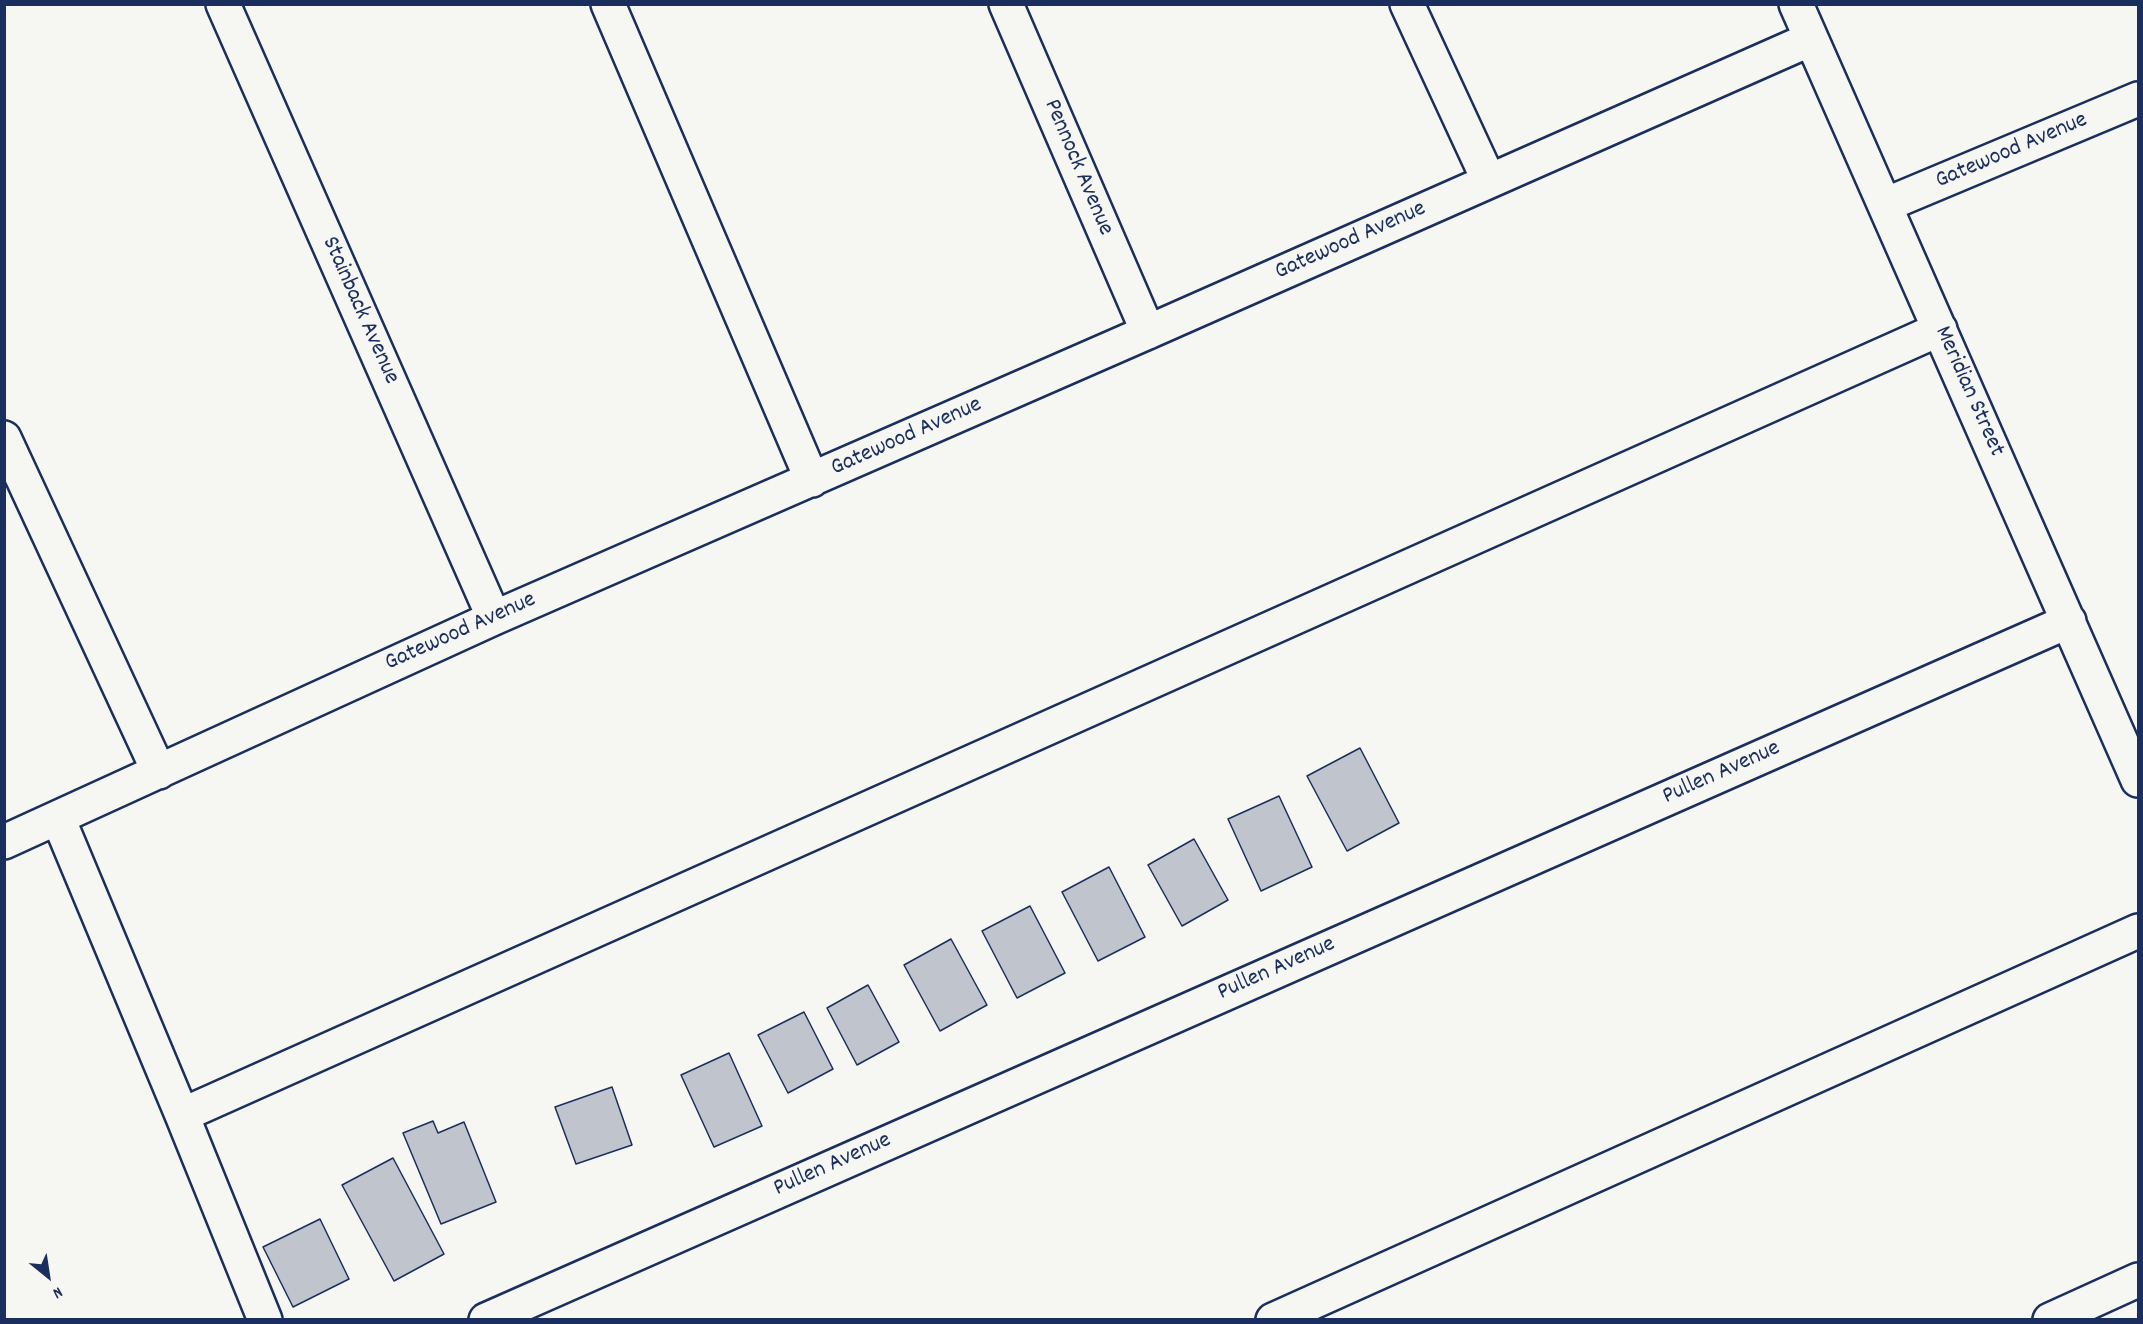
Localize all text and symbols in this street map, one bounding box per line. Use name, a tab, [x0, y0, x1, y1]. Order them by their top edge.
street label: Pennock Avenue	[1035, 96, 1119, 240]
street label: Gatewood Avenue	[1932, 107, 2092, 197]
street label: Gatewood Avenue	[1271, 196, 1431, 288]
street label: Stainback Avenue	[314, 233, 404, 389]
street label: Meridian Street	[1926, 322, 2010, 462]
street label: Gatewood Avenue	[827, 392, 987, 484]
street label: Gatewood Avenue	[381, 587, 541, 679]
street label: Pullen Avenue	[1659, 735, 1785, 813]
street label: Pullen Avenue	[1214, 931, 1340, 1009]
street label: Pullen Avenue	[770, 1127, 896, 1205]
north arrow	[18, 1246, 78, 1306]
text: N	[48, 1280, 66, 1304]

